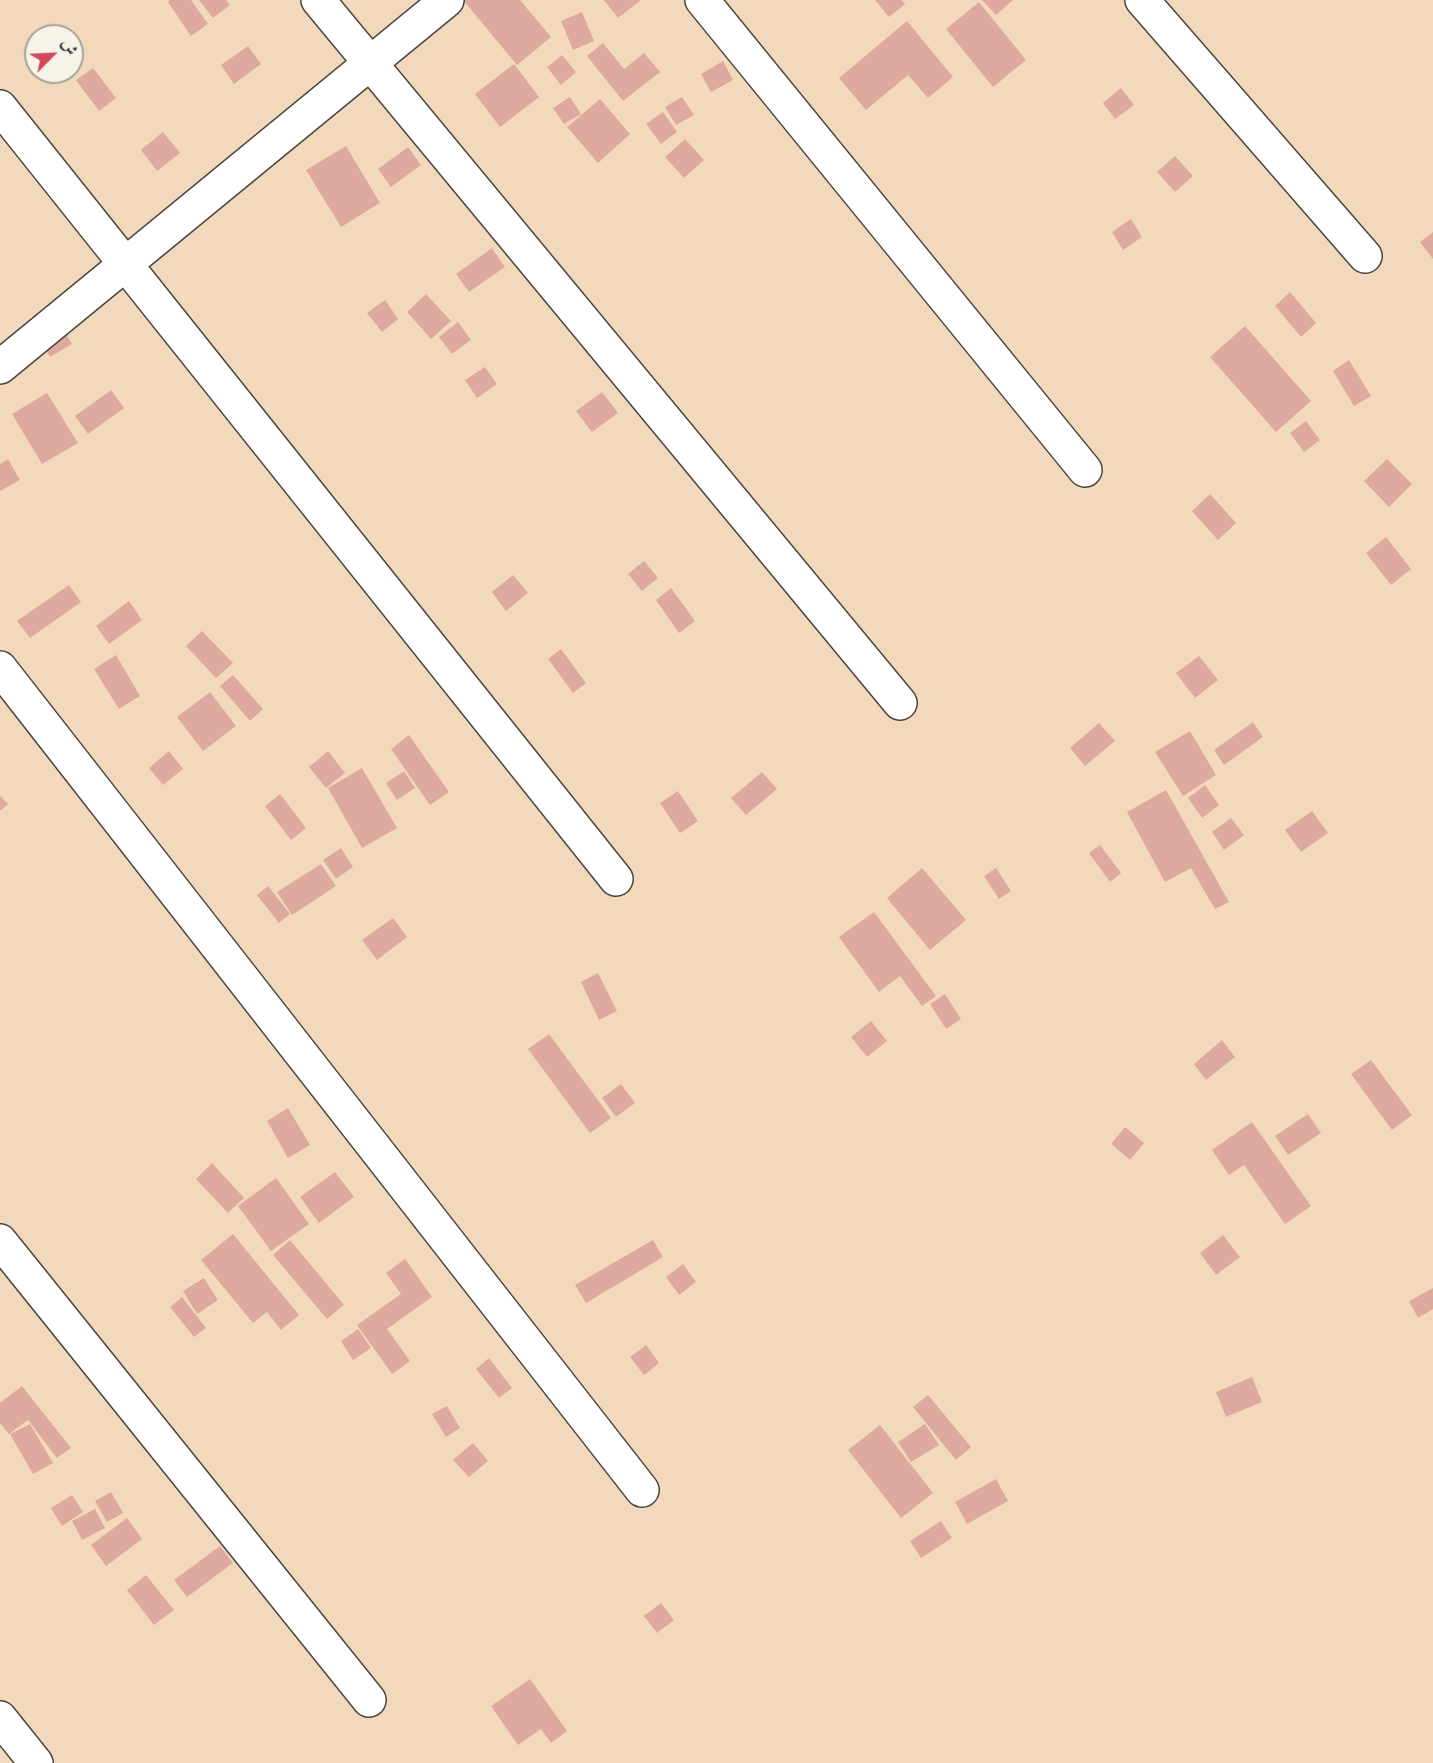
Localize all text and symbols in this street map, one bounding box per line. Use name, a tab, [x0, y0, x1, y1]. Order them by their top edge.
north arrow	[24, 24, 84, 84]
text: ش	[58, 37, 79, 58]

